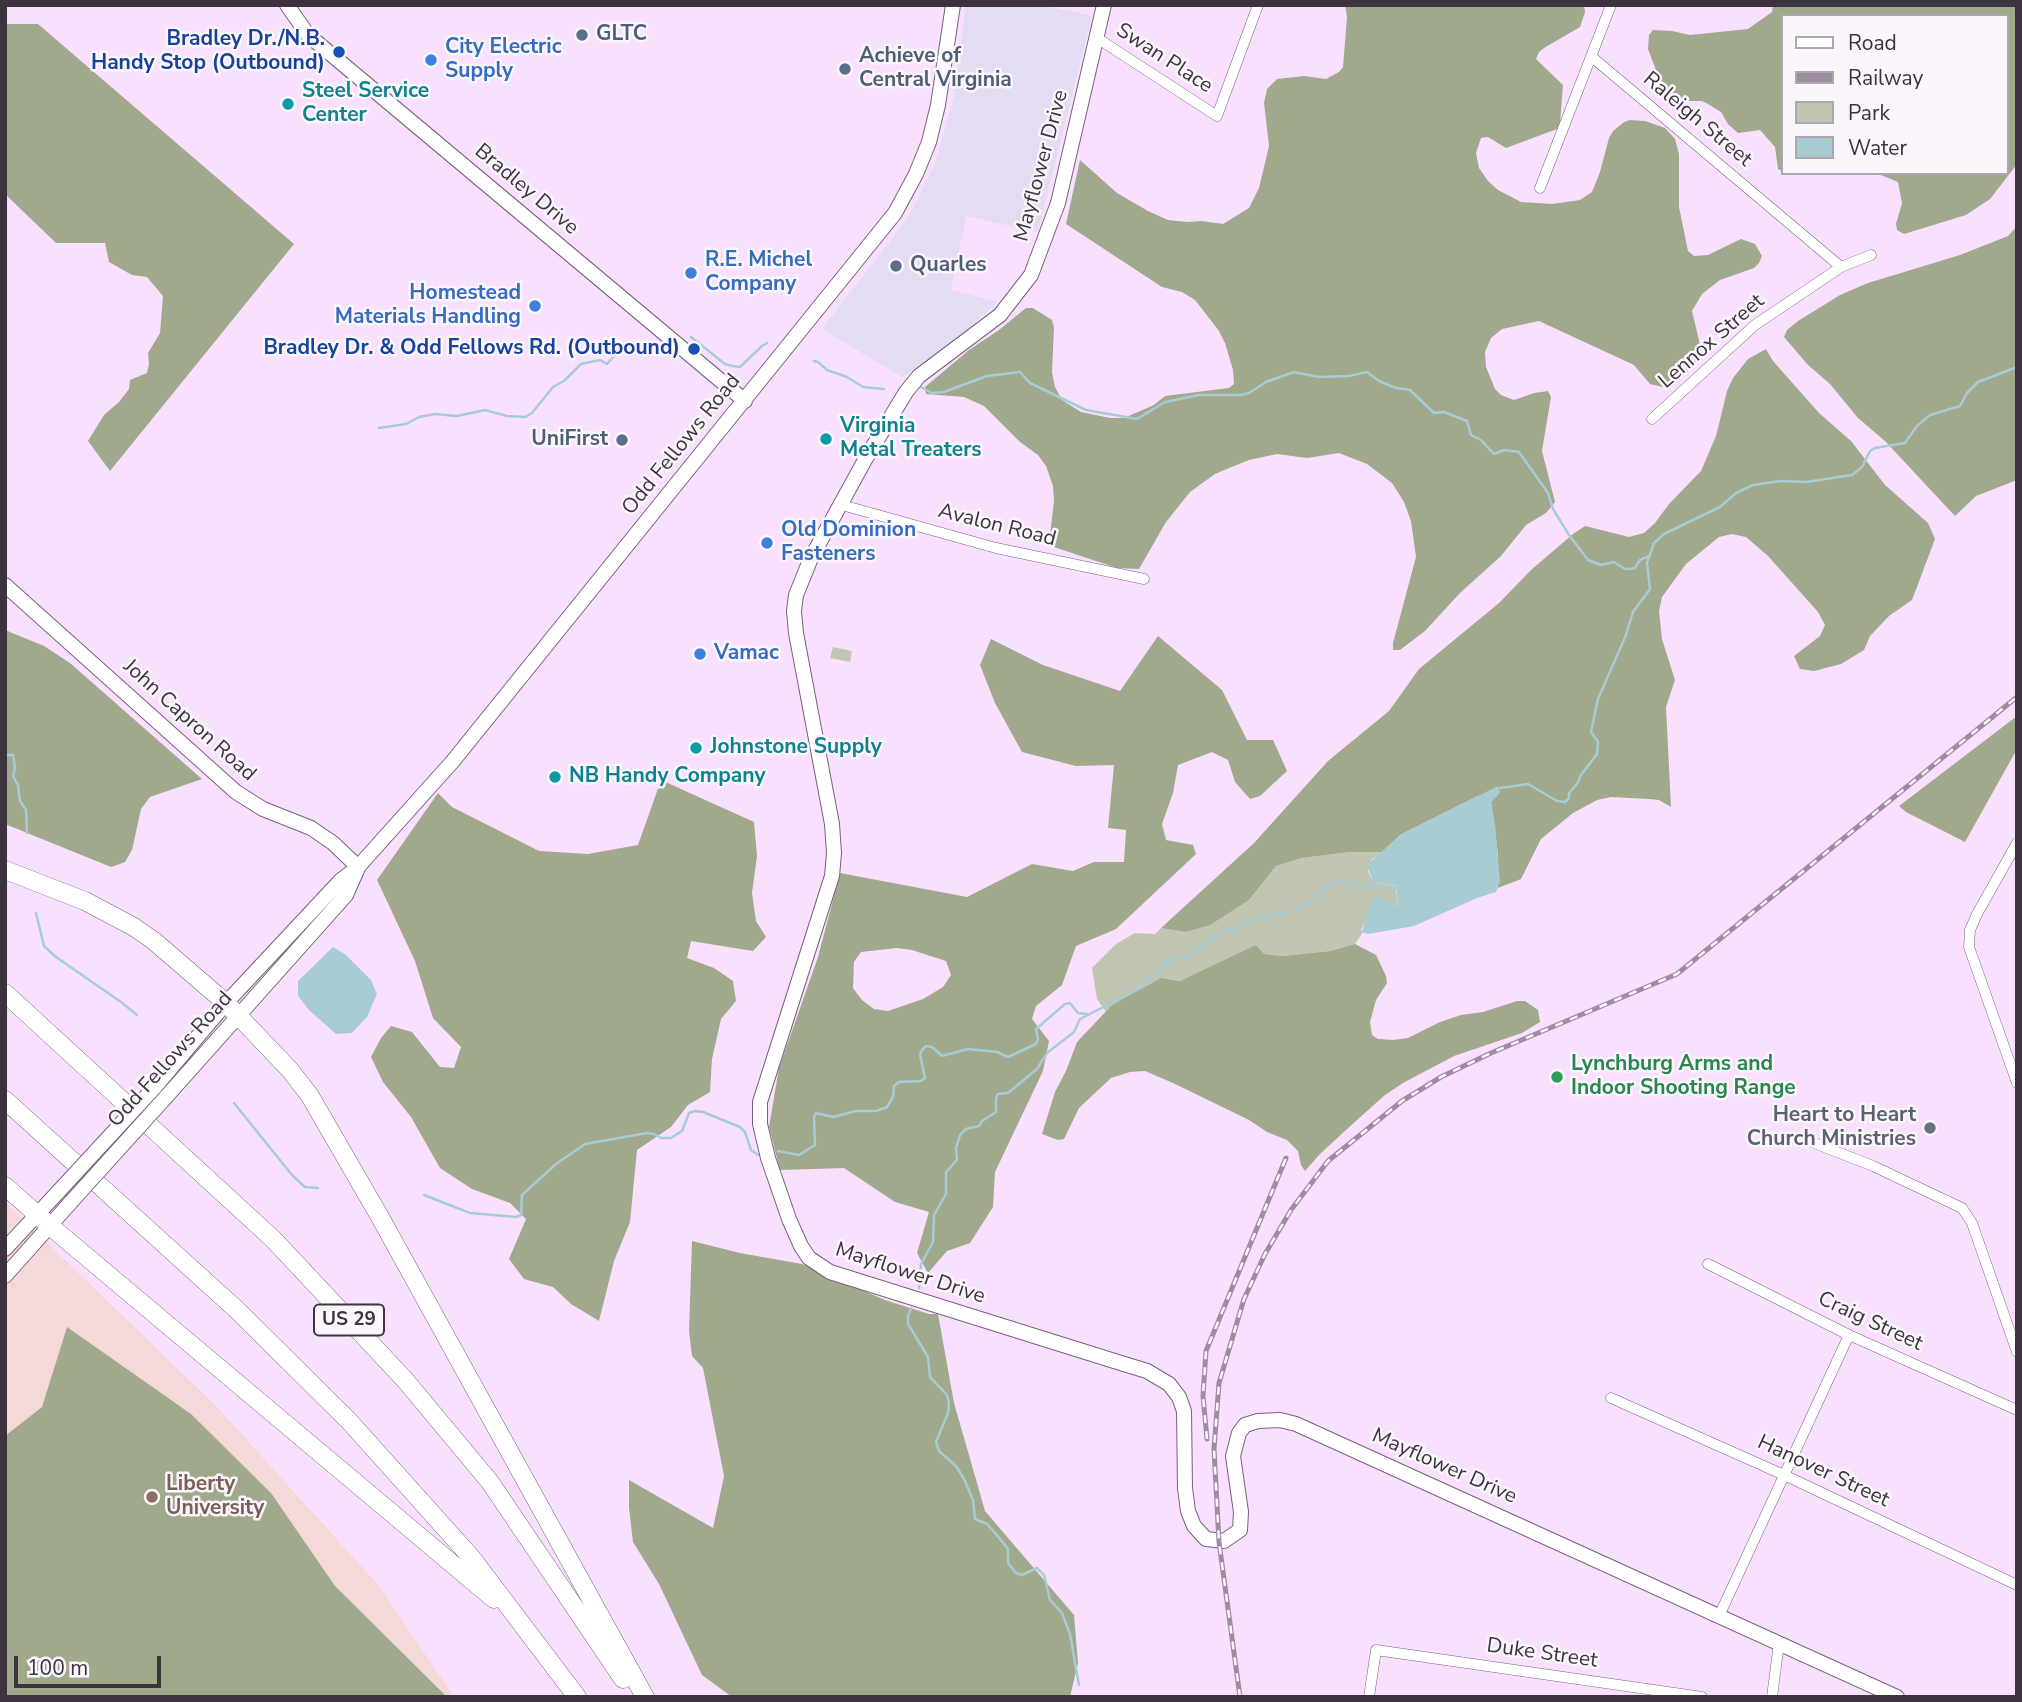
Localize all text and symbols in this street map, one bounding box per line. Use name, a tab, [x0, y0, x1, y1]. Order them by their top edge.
legend	[1780, 14, 2008, 175]
street label: Swan Place	[1111, 18, 1217, 100]
place label: GLTC	[596, 22, 647, 48]
place label: Bradley Dr./N.B. Handy Stop (Outbound)	[91, 27, 325, 77]
marker: GLTC	[574, 27, 590, 43]
text: Road	[1848, 29, 1897, 57]
place label: City Electric Supply	[445, 35, 562, 85]
marker: Bradley Dr./N.B. Handy Stop (Outbound)	[331, 44, 347, 60]
place label: Achieve of Central Virginia	[859, 44, 1012, 94]
marker: City Electric Supply	[423, 52, 439, 68]
marker: Achieve of Central Virginia	[837, 61, 853, 77]
text: Railway	[1848, 64, 1923, 92]
street label: Raleigh Street	[1637, 67, 1757, 173]
place label: Steel Service Center	[302, 79, 429, 129]
street label: Mayflower Drive	[1010, 87, 1074, 245]
marker: Steel Service Center	[280, 96, 296, 112]
text: Park	[1848, 99, 1890, 127]
text: Water	[1848, 134, 1907, 162]
street label: Bradley Drive	[469, 139, 583, 241]
place label: R.E. Michel Company	[705, 248, 812, 298]
place label: Quarles	[910, 253, 987, 279]
marker: Quarles	[888, 258, 904, 274]
marker: R.E. Michel Company	[683, 265, 699, 281]
place label: Homestead Materials Handling	[335, 281, 521, 331]
street label: Lennox Street	[1654, 289, 1770, 395]
marker: Homestead Materials Handling	[527, 298, 543, 314]
place label: Bradley Dr. & Odd Fellows Rd. (Outbound)	[263, 336, 680, 362]
marker: Bradley Dr. & Odd Fellows Rd. (Outbound)	[686, 341, 702, 357]
street label: Odd Fellows Road	[617, 369, 747, 521]
place label: Virginia Metal Treaters	[840, 414, 982, 464]
place label: UniFirst	[531, 427, 608, 453]
marker: Virginia Metal Treaters	[818, 431, 834, 447]
marker: UniFirst	[614, 432, 630, 448]
street label: Avalon Road	[936, 499, 1058, 553]
place label: Old Dominion Fasteners	[781, 518, 916, 568]
marker: Old Dominion Fasteners	[759, 535, 775, 551]
place label: Vamac	[714, 641, 779, 667]
marker: Vamac	[692, 646, 708, 662]
street label: John Capron Road	[117, 655, 261, 787]
place label: Johnstone Supply	[710, 735, 882, 761]
marker: Johnstone Supply	[688, 740, 704, 756]
place label: NB Handy Company	[569, 764, 765, 790]
marker: NB Handy Company	[547, 769, 563, 785]
street label: Odd Fellows Road	[103, 987, 239, 1133]
place label: Lynchburg Arms and Indoor Shooting Range	[1571, 1052, 1796, 1102]
marker: Lynchburg Arms and Indoor Shooting Range	[1549, 1069, 1565, 1085]
place label: Heart to Heart Church Ministries	[1747, 1103, 1916, 1153]
marker: Heart to Heart Church Ministries	[1922, 1120, 1938, 1136]
street label: Mayflower Drive	[832, 1238, 988, 1310]
street label: Craig Street	[1814, 1287, 1926, 1357]
road number: US 29	[314, 1304, 384, 1336]
street label: Mayflower Drive	[1368, 1424, 1520, 1510]
street label: Hanover Street	[1753, 1430, 1893, 1514]
place label: Liberty University	[166, 1472, 264, 1522]
marker: Liberty University	[144, 1489, 160, 1505]
street label: Duke Street	[1485, 1634, 1599, 1674]
scale bar	[18, 1642, 164, 1686]
text: 100 m	[27, 1654, 88, 1682]

